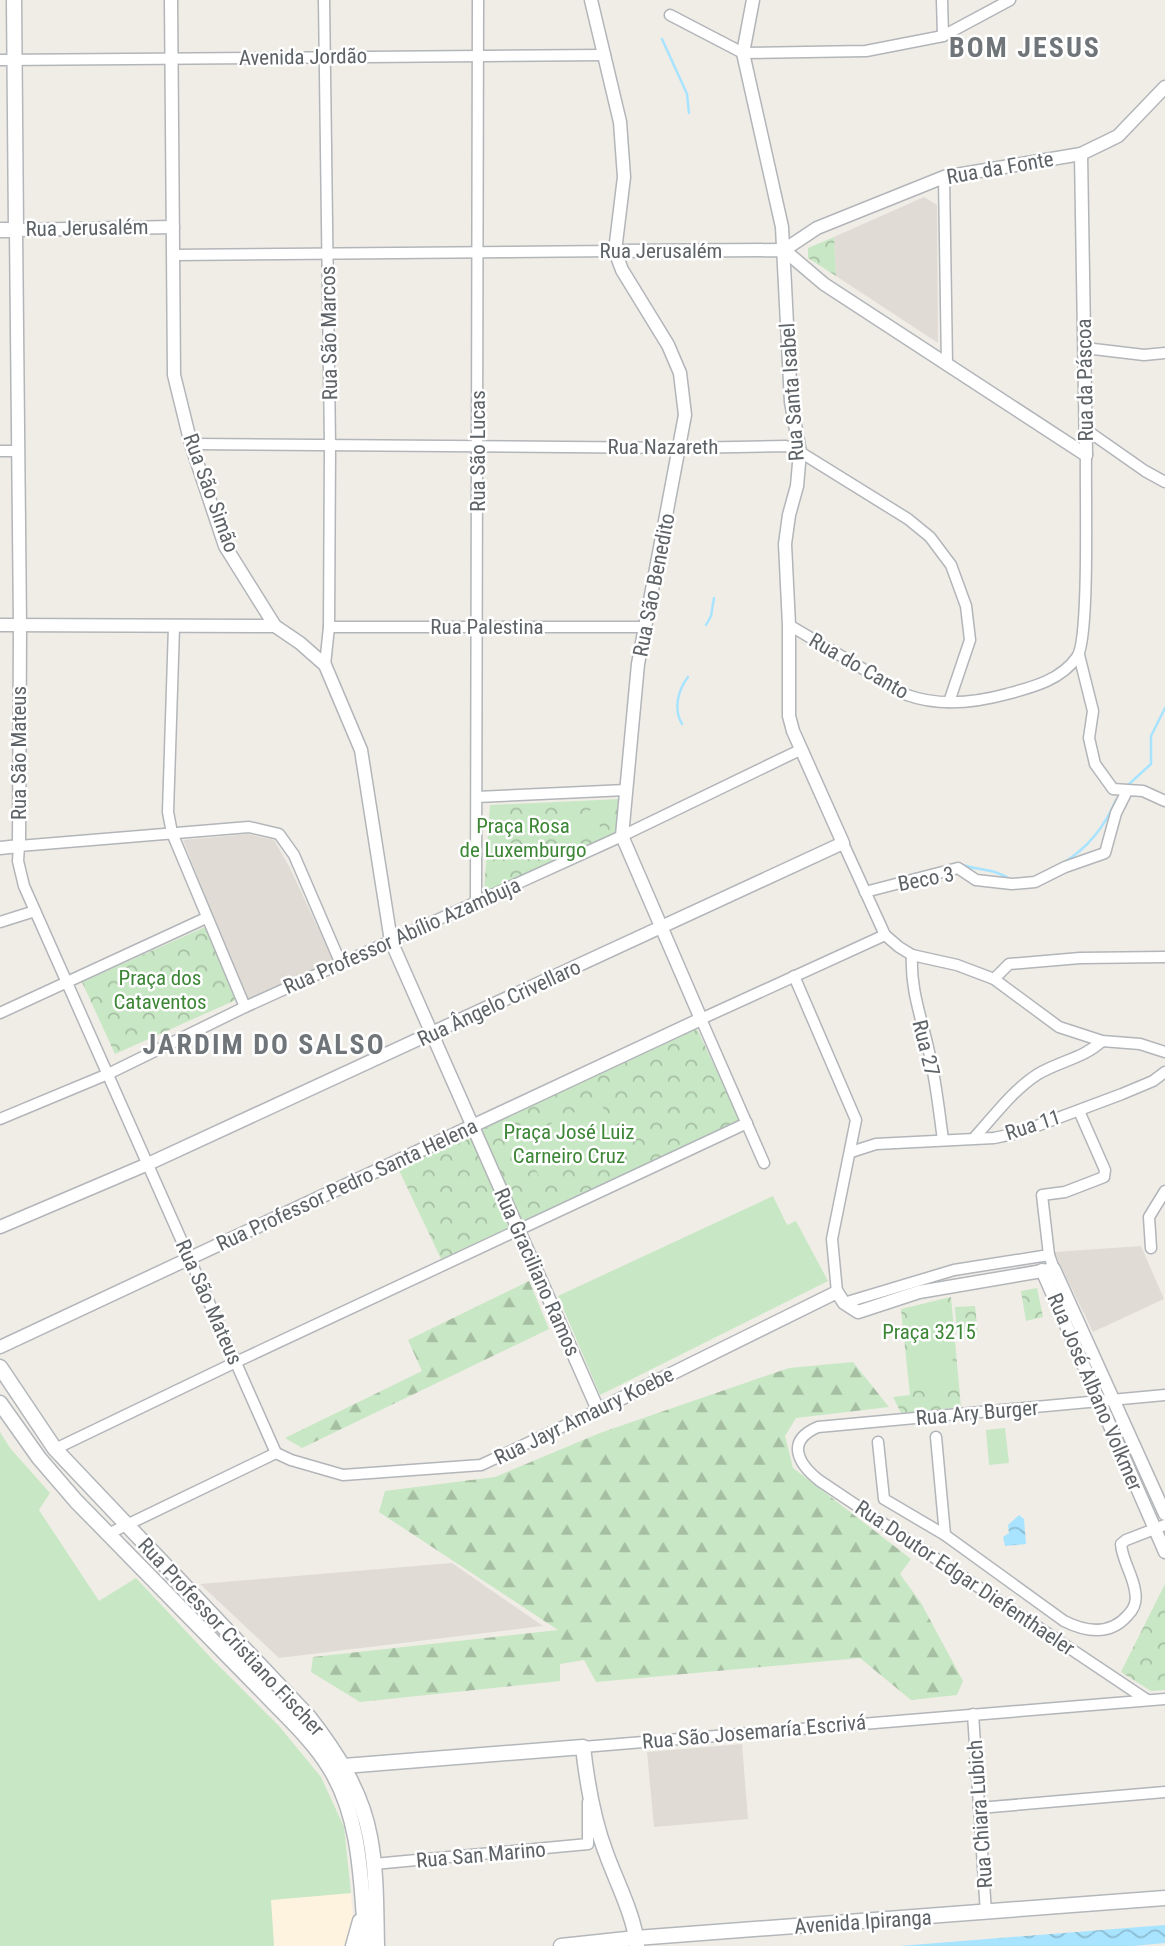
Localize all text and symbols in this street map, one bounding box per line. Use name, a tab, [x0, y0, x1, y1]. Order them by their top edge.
district label: BOM JESUS	[949, 31, 1101, 64]
street label: Avenida Jordão	[239, 44, 367, 70]
street label: Rua da Fonte	[945, 147, 1055, 189]
street label: Rua Jerusalém	[25, 215, 149, 241]
street label: Rua Jerusalém	[600, 239, 722, 263]
street label: Rua São Marcos	[316, 266, 342, 400]
street label: Rua da Páscoa	[1072, 318, 1098, 442]
street label: Rua Santa Isabel	[775, 322, 809, 462]
street label: Rua São Lucas	[466, 390, 490, 512]
street label: Rua São Simão	[178, 430, 244, 556]
street label: Rua Nazareth	[608, 435, 718, 459]
street label: Rua São Benedito	[628, 511, 680, 659]
street label: Rua Palestina	[430, 615, 544, 639]
street label: Rua do Canto	[805, 628, 913, 704]
street label: Rua São Mateus	[7, 686, 31, 820]
park label: Praça Rosa de Luxemburgo	[459, 814, 587, 862]
street label: Beco 3	[896, 862, 956, 896]
street label: Rua Professor Abílio Azambuja	[280, 873, 524, 999]
street label: Rua Ângelo Crivellaro	[414, 955, 584, 1051]
park label: Praça dos Cataventos	[113, 966, 207, 1014]
street label: Rua 27	[907, 1017, 945, 1079]
district label: JARDIM DO SALSO	[142, 1028, 386, 1061]
street label: Rua 11	[1002, 1105, 1064, 1145]
street label: Rua Professor Pedro Santa Helena	[213, 1114, 481, 1256]
park label: Praça José Luiz Carneiro Cruz	[504, 1120, 634, 1168]
street label: Rua Graciliano Ramos	[489, 1184, 585, 1360]
street label: Rua São Mateus	[171, 1236, 247, 1368]
street label: Rua José Albano Volkmer	[1043, 1290, 1147, 1494]
park label: Praça 3215	[882, 1320, 976, 1344]
street label: Rua Jayr Amaury Koebe	[491, 1362, 678, 1470]
street label: Rua Ary Burger	[915, 1396, 1039, 1430]
street label: Rua Doutor Edgar Diefenthaeler	[851, 1496, 1079, 1660]
street label: Rua Professor Cristiano Fischer	[133, 1533, 329, 1741]
street label: Rua São Josemaría Escrivá	[641, 1710, 867, 1754]
street label: Rua Chiara Lubich	[963, 1739, 997, 1889]
street label: Rua San Marino	[415, 1837, 547, 1873]
street label: Avenida Ipiranga	[794, 1905, 932, 1939]

